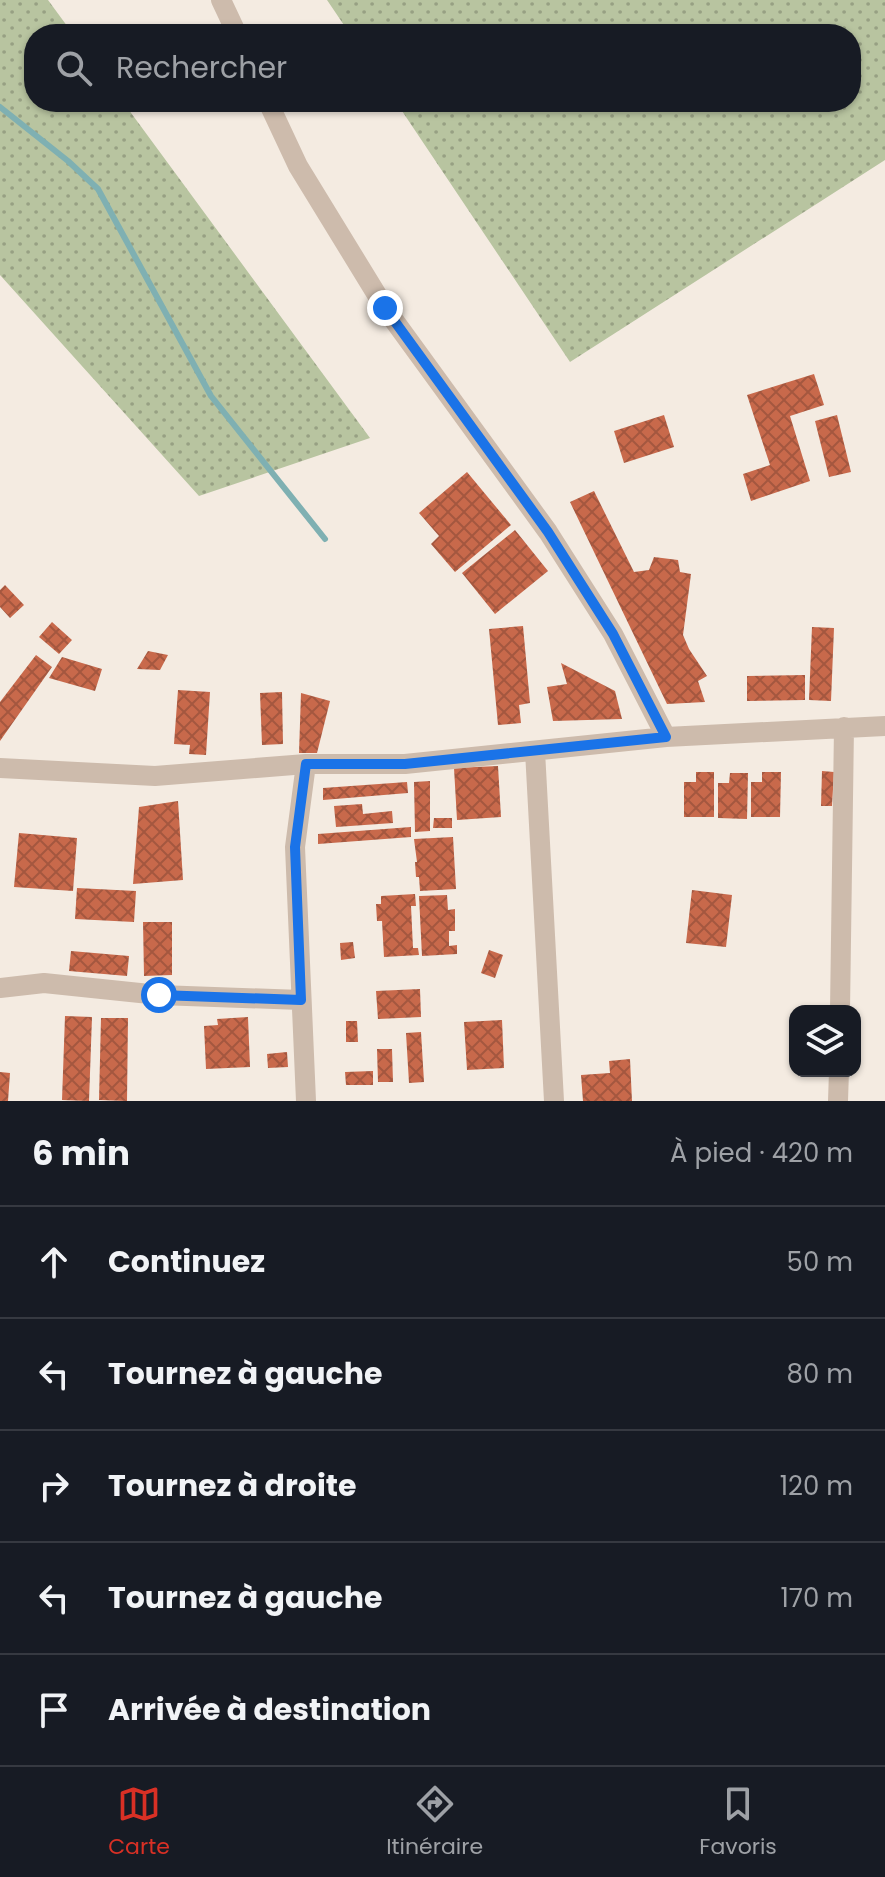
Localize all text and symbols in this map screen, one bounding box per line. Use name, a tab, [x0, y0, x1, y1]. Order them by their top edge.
search box	[24, 24, 861, 112]
icon: search	[52, 46, 96, 90]
text: Rechercher	[116, 46, 287, 89]
route end	[367, 290, 403, 326]
route start	[141, 977, 177, 1013]
map controls	[789, 1005, 861, 1077]
button: layers	[789, 1005, 861, 1077]
text: 6 min	[32, 1129, 130, 1177]
text: À pied · 420 m	[670, 1135, 853, 1171]
icon: ahead	[32, 1240, 76, 1284]
text: Continuez	[108, 1240, 265, 1283]
text: 50 m	[787, 1244, 853, 1280]
icon: left	[32, 1352, 76, 1396]
text: Tournez à gauche	[108, 1352, 382, 1395]
text: 80 m	[787, 1356, 853, 1392]
icon: right	[32, 1464, 76, 1508]
text: Tournez à droite	[108, 1464, 356, 1507]
text: 120 m	[780, 1468, 853, 1504]
icon: left	[32, 1576, 76, 1620]
text: Tournez à gauche	[108, 1576, 382, 1619]
text: 170 m	[780, 1580, 853, 1616]
icon: arrive	[32, 1688, 76, 1732]
text: Arrivée à destination	[108, 1688, 431, 1731]
tab: Carte	[108, 1782, 170, 1863]
tab: Itinéraire	[386, 1782, 483, 1863]
tab: Favoris	[699, 1782, 777, 1863]

